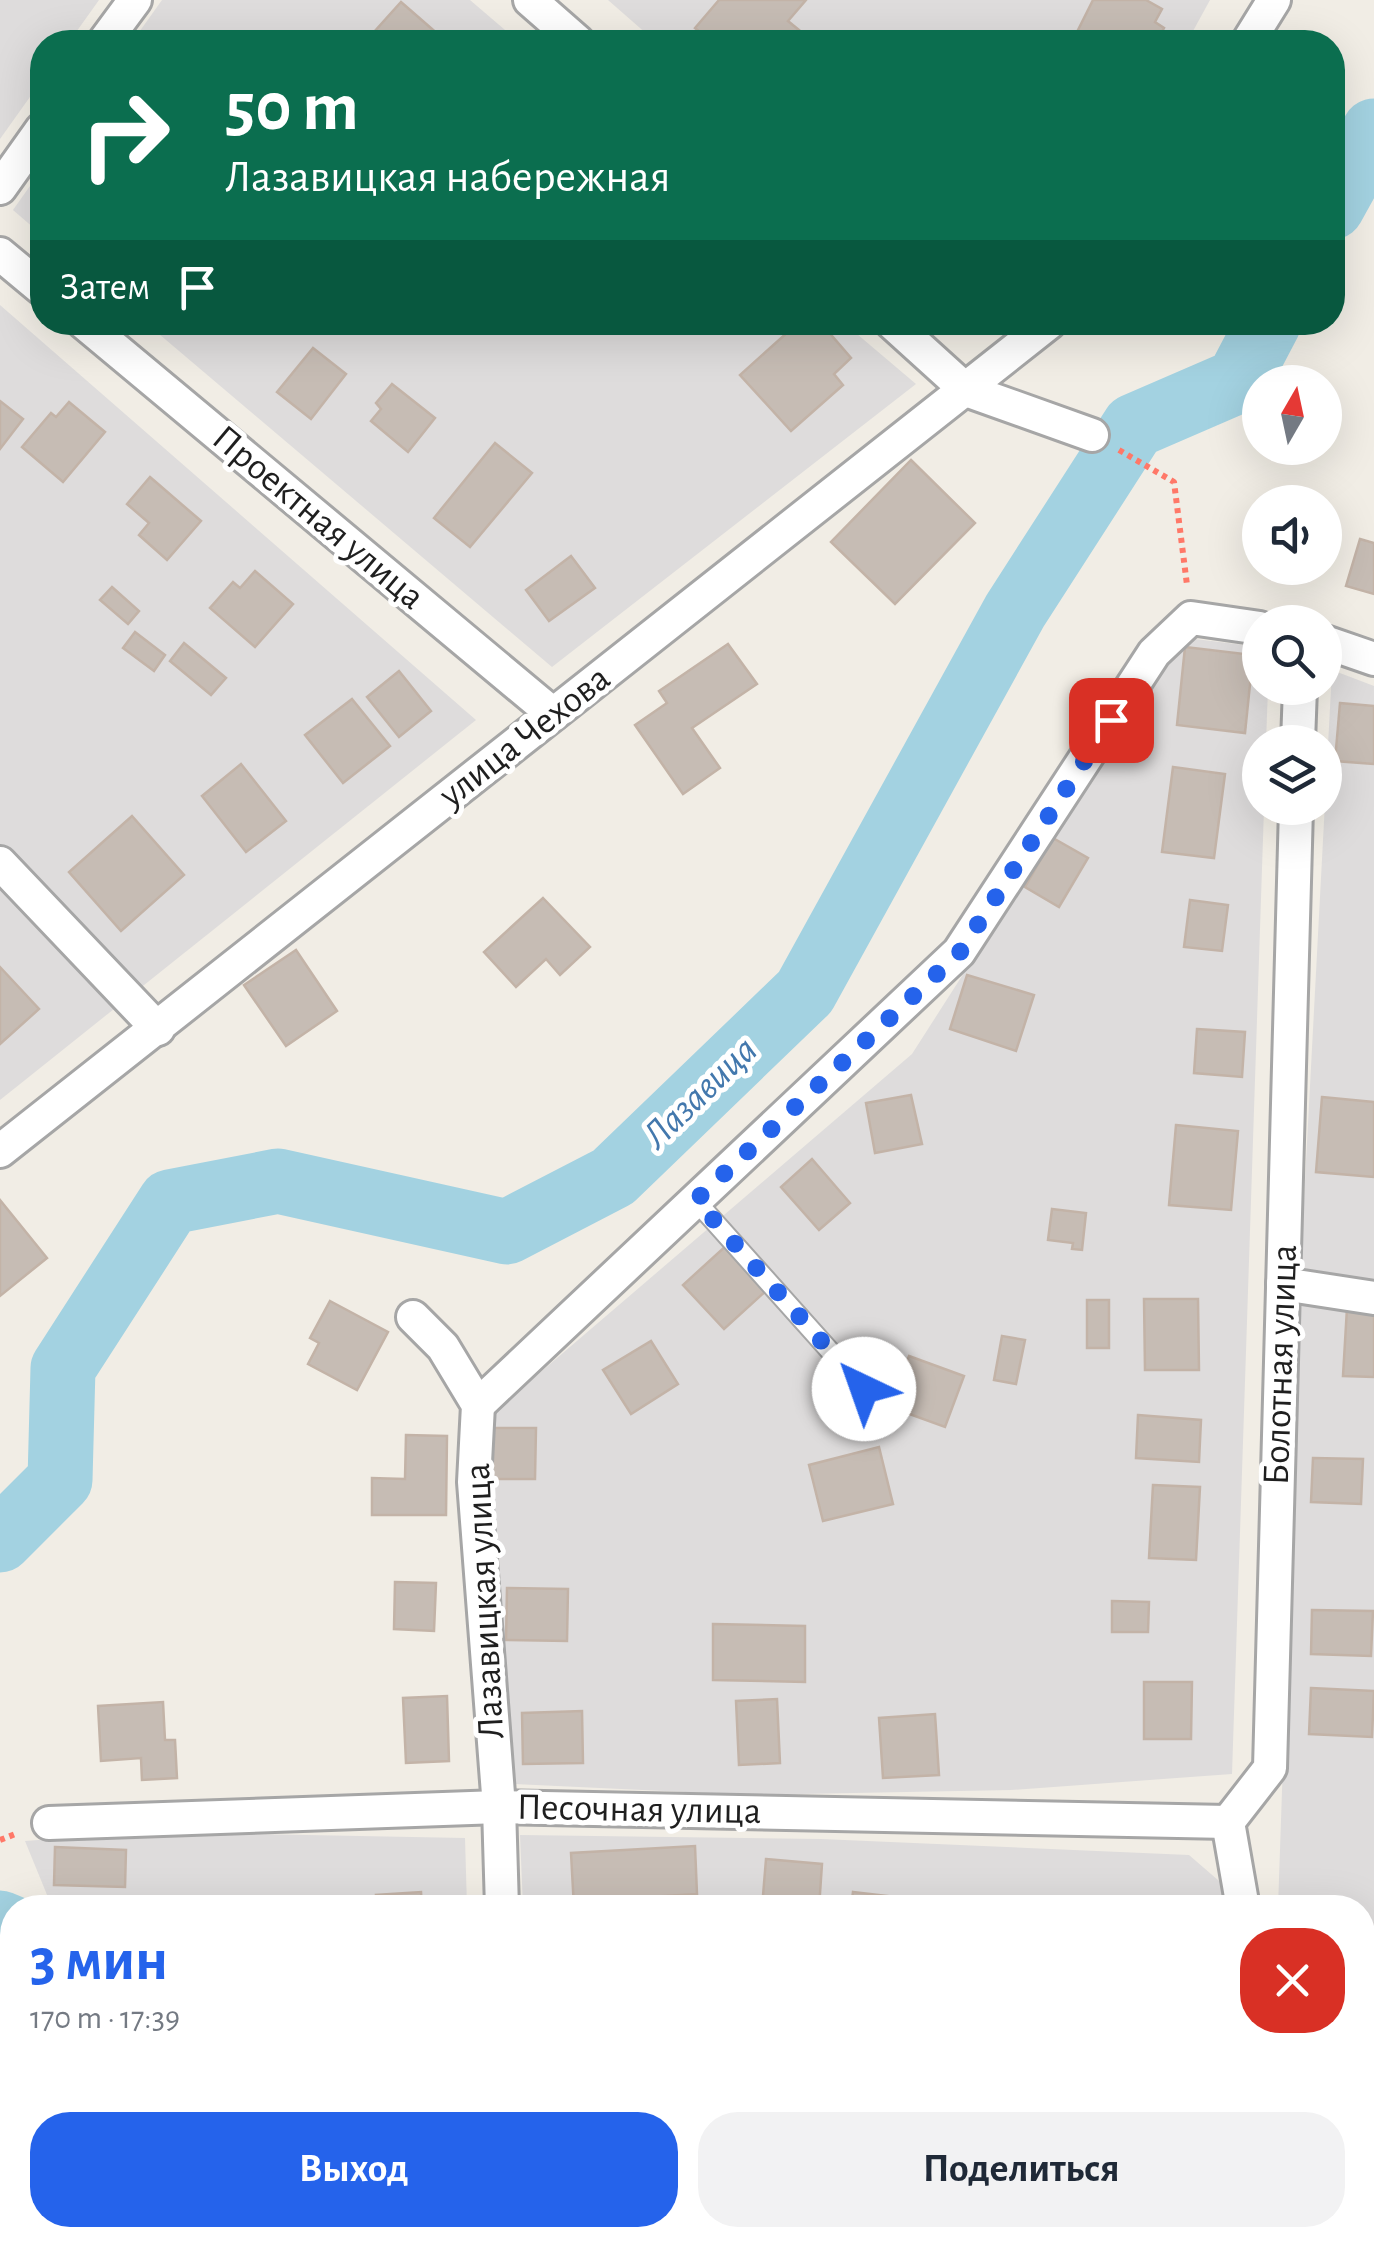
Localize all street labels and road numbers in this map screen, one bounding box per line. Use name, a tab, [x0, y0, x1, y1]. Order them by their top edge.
street label: Проектная улица	[205, 419, 431, 617]
street label: улица Чехова	[432, 659, 617, 816]
street label: Болотная улица	[1258, 1244, 1304, 1486]
street label: Лазавицкая улица	[459, 1462, 511, 1740]
street label: Песочная улица	[516, 1789, 762, 1831]

